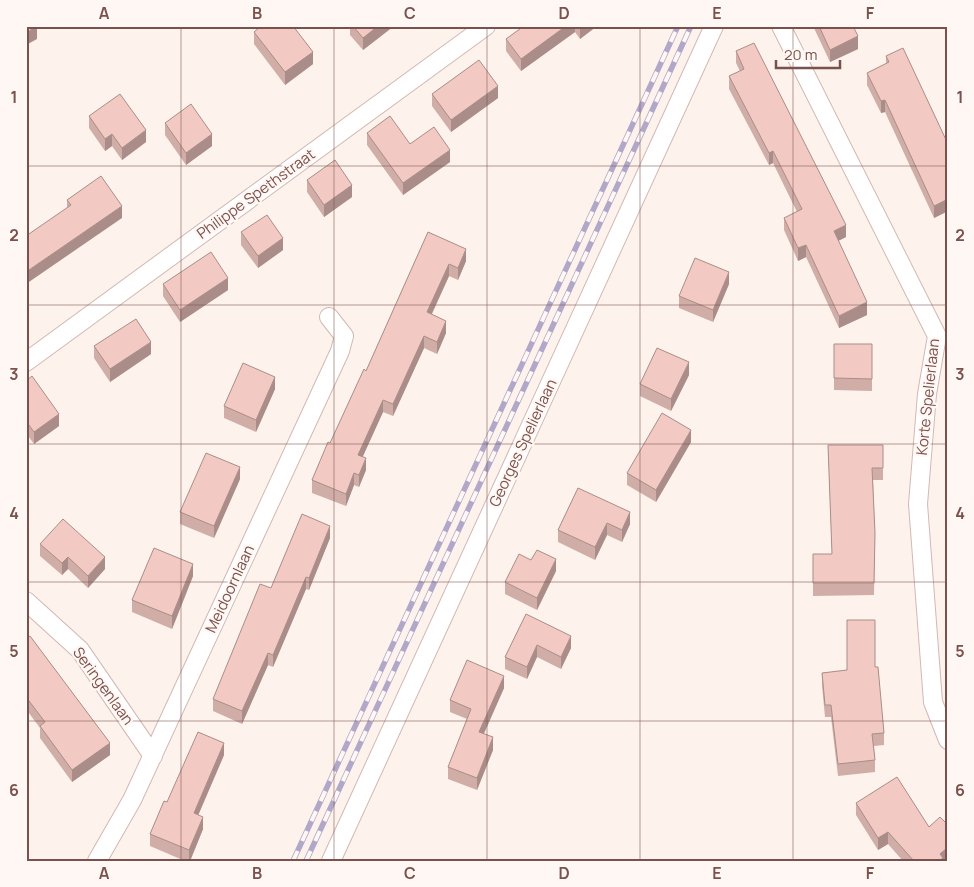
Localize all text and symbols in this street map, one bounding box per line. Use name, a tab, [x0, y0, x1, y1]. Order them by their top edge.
text: A	[99, 2, 110, 24]
text: B	[252, 2, 262, 24]
text: C	[404, 2, 416, 24]
text: D	[558, 2, 570, 24]
text: E	[712, 2, 722, 24]
text: F	[866, 2, 875, 24]
scale bar	[776, 38, 840, 70]
text: 20 m	[784, 44, 817, 65]
text: 1	[10, 86, 18, 108]
text: 1	[956, 86, 964, 108]
street label: Philippe Spethstraat	[192, 144, 319, 244]
text: 2	[9, 224, 19, 246]
text: 2	[955, 224, 965, 246]
street label: Korte Spelierlaan	[911, 337, 944, 456]
text: 3	[9, 363, 19, 385]
text: 3	[955, 363, 965, 385]
street label: Georges Spelierlaan	[484, 375, 561, 510]
text: 4	[9, 502, 19, 524]
text: 4	[955, 502, 965, 524]
street label: Meidoornlaan	[200, 541, 259, 636]
text: 5	[9, 640, 19, 662]
text: 5	[955, 640, 965, 662]
street label: Seringenlaan	[68, 643, 139, 729]
text: 6	[9, 779, 19, 801]
text: 6	[955, 779, 965, 801]
text: A	[99, 862, 110, 884]
text: B	[252, 862, 262, 884]
text: C	[404, 862, 416, 884]
text: D	[558, 862, 570, 884]
text: E	[712, 862, 722, 884]
text: F	[866, 862, 875, 884]

